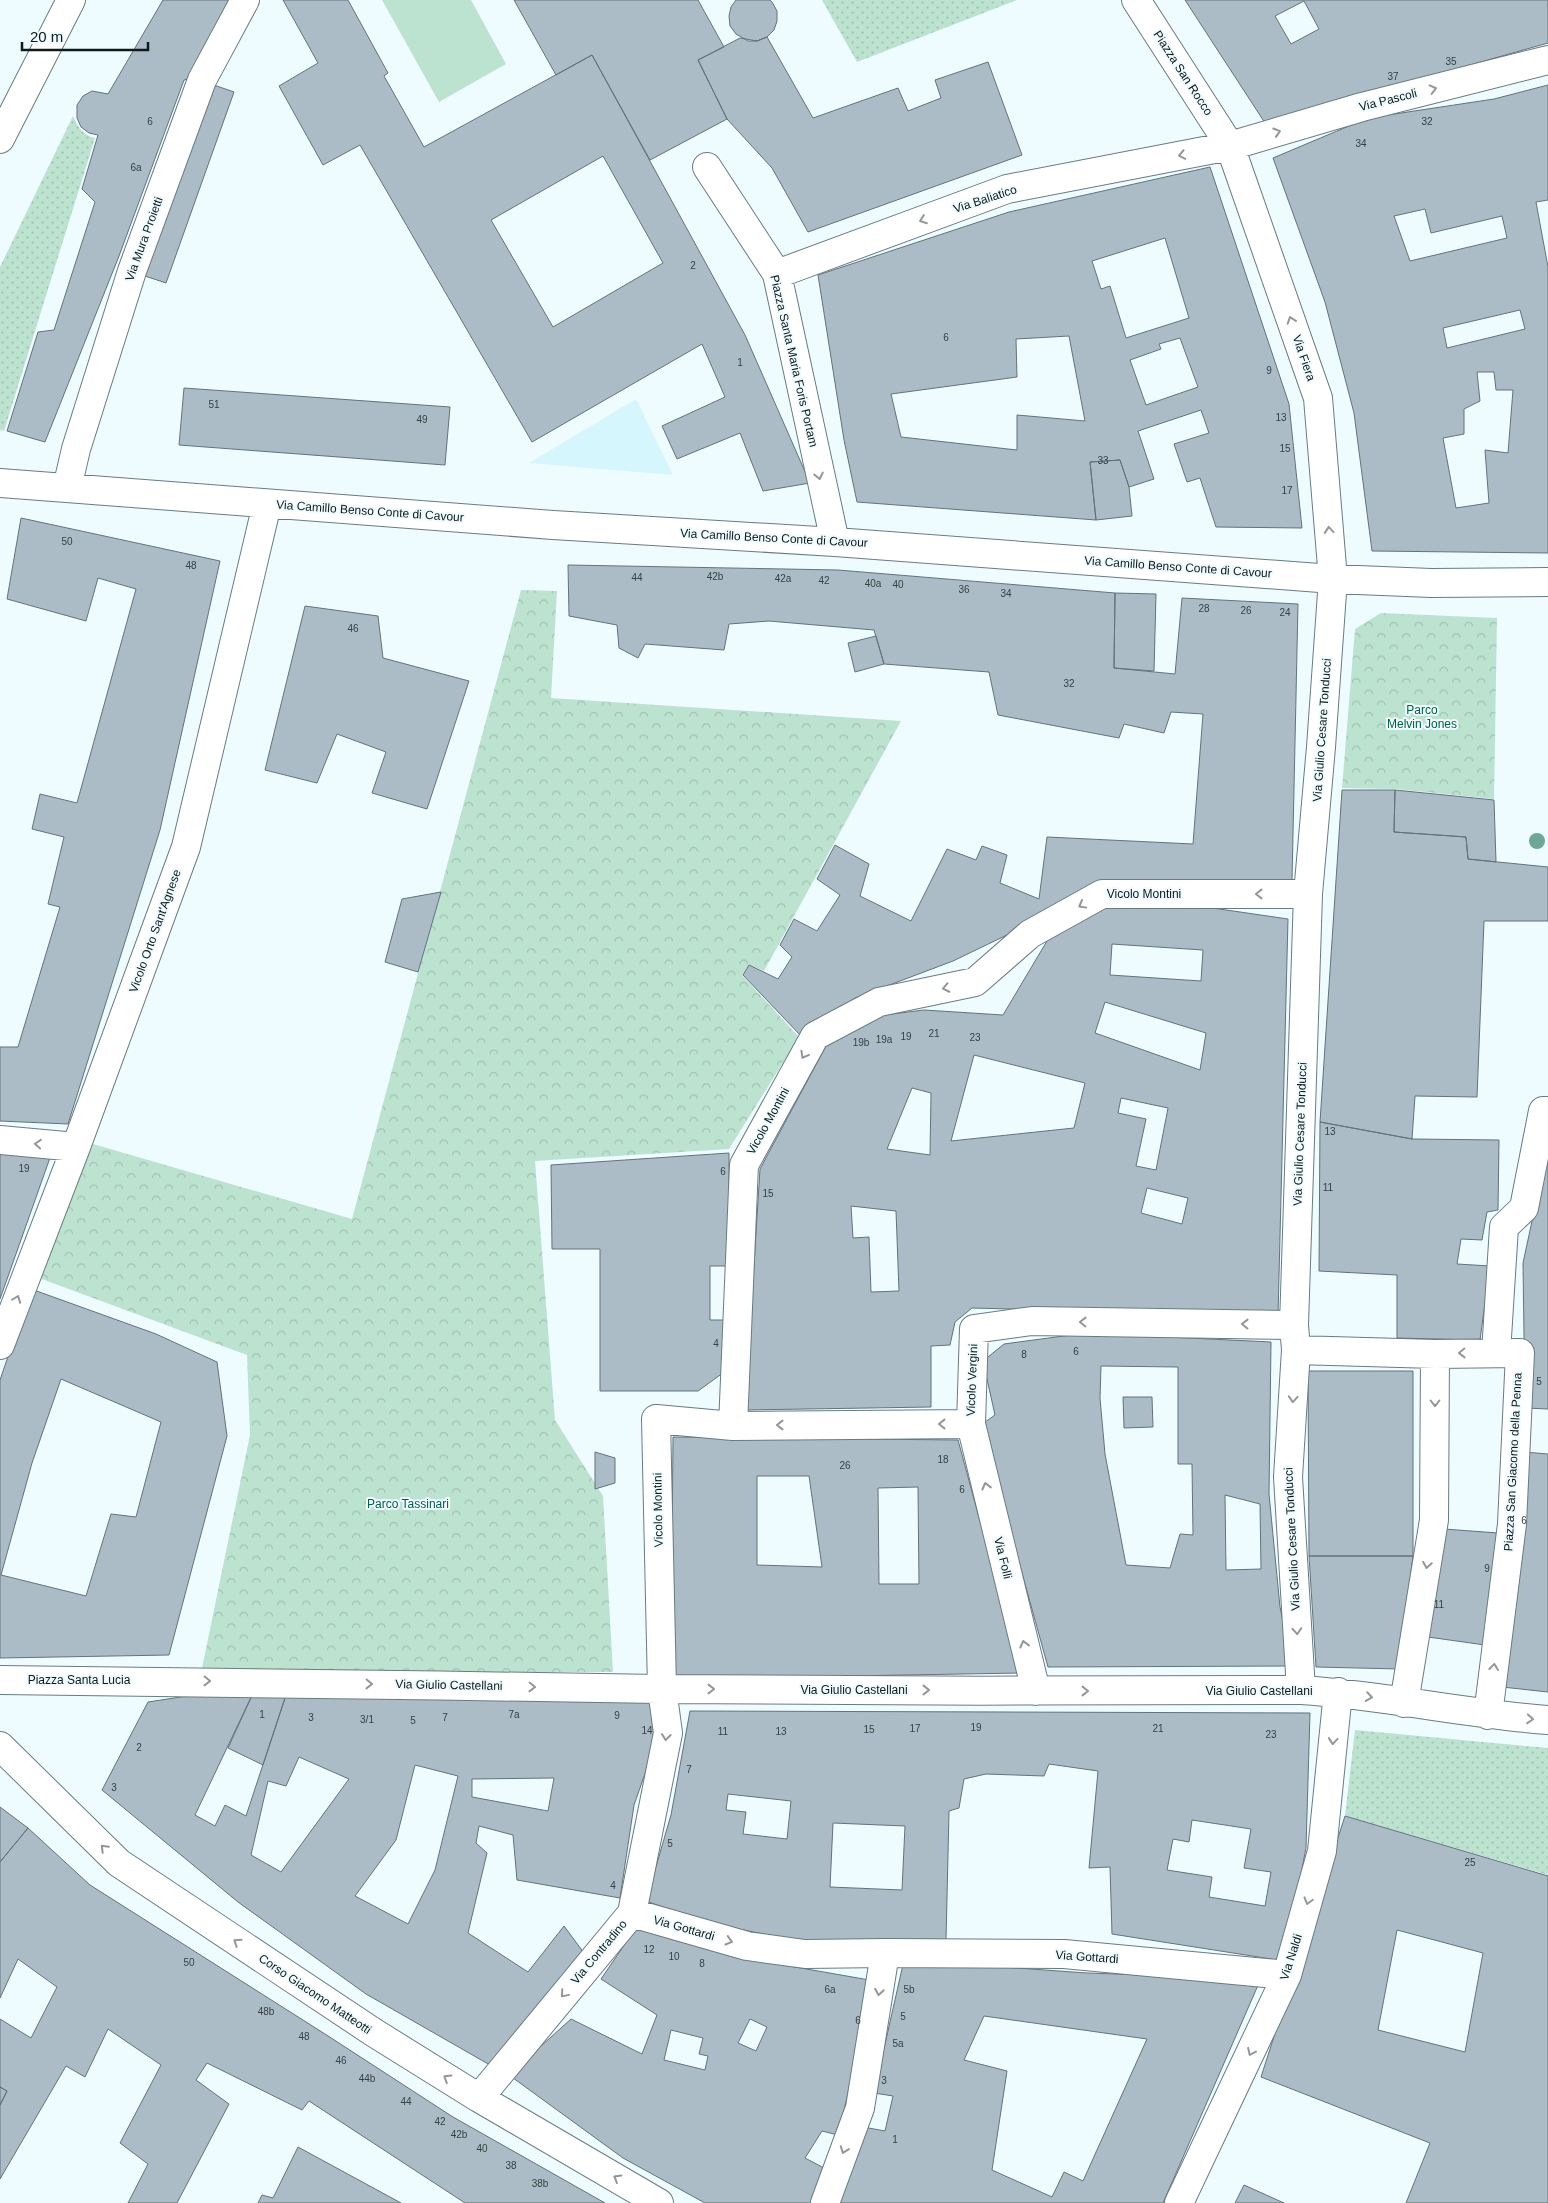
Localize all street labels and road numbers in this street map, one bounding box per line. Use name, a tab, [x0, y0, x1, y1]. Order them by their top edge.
street label: Piazza San Rocco	[1150, 28, 1216, 118]
street label: Via Pascoli	[1358, 86, 1418, 114]
street label: Via Baliatico	[952, 182, 1019, 216]
street label: Via Mura Proietti	[122, 195, 166, 283]
street label: Piazza Santa Maria Foris Portam	[767, 274, 821, 448]
street label: Via Fiera	[1290, 333, 1319, 383]
street label: Via Camillo Benso Conte di Cavour	[276, 497, 464, 525]
street label: Via Camillo Benso Conte di Cavour	[680, 526, 868, 550]
street label: Via Camillo Benso Conte di Cavour	[1084, 553, 1272, 581]
street label: Via Giulio Cesare Tonducci	[1310, 658, 1334, 802]
street label: Vicolo Orto Sant'Agnese	[126, 867, 184, 995]
street label: Vicolo Montini	[1107, 887, 1181, 901]
street label: Via Giulio Cesare Tonducci	[1290, 1062, 1310, 1206]
street label: Vicolo Montini	[744, 1085, 792, 1157]
street label: Vicolo Vergini	[964, 1344, 980, 1416]
street label: Piazza San Giacomo della Penna	[1501, 1372, 1525, 1552]
street label: Via Giulio Cesare Tonducci	[1281, 1467, 1303, 1611]
street label: Vicolo Montini	[650, 1473, 666, 1547]
street label: Via Folli	[991, 1536, 1015, 1580]
street label: Piazza Santa Lucia	[28, 1673, 131, 1687]
street label: Via Giulio Castellani	[395, 1677, 503, 1693]
street label: Via Giulio Castellani	[800, 1683, 908, 1697]
street label: Via Giulio Castellani	[1205, 1684, 1313, 1698]
street label: Via Gottardi	[652, 1913, 716, 1943]
street label: Via Contradino	[568, 1917, 630, 1987]
street label: Via Naldi	[1277, 1932, 1305, 1982]
street label: Via Gottardi	[1055, 1948, 1119, 1966]
street label: Corso Giacomo Matteotti	[256, 1951, 374, 2037]

